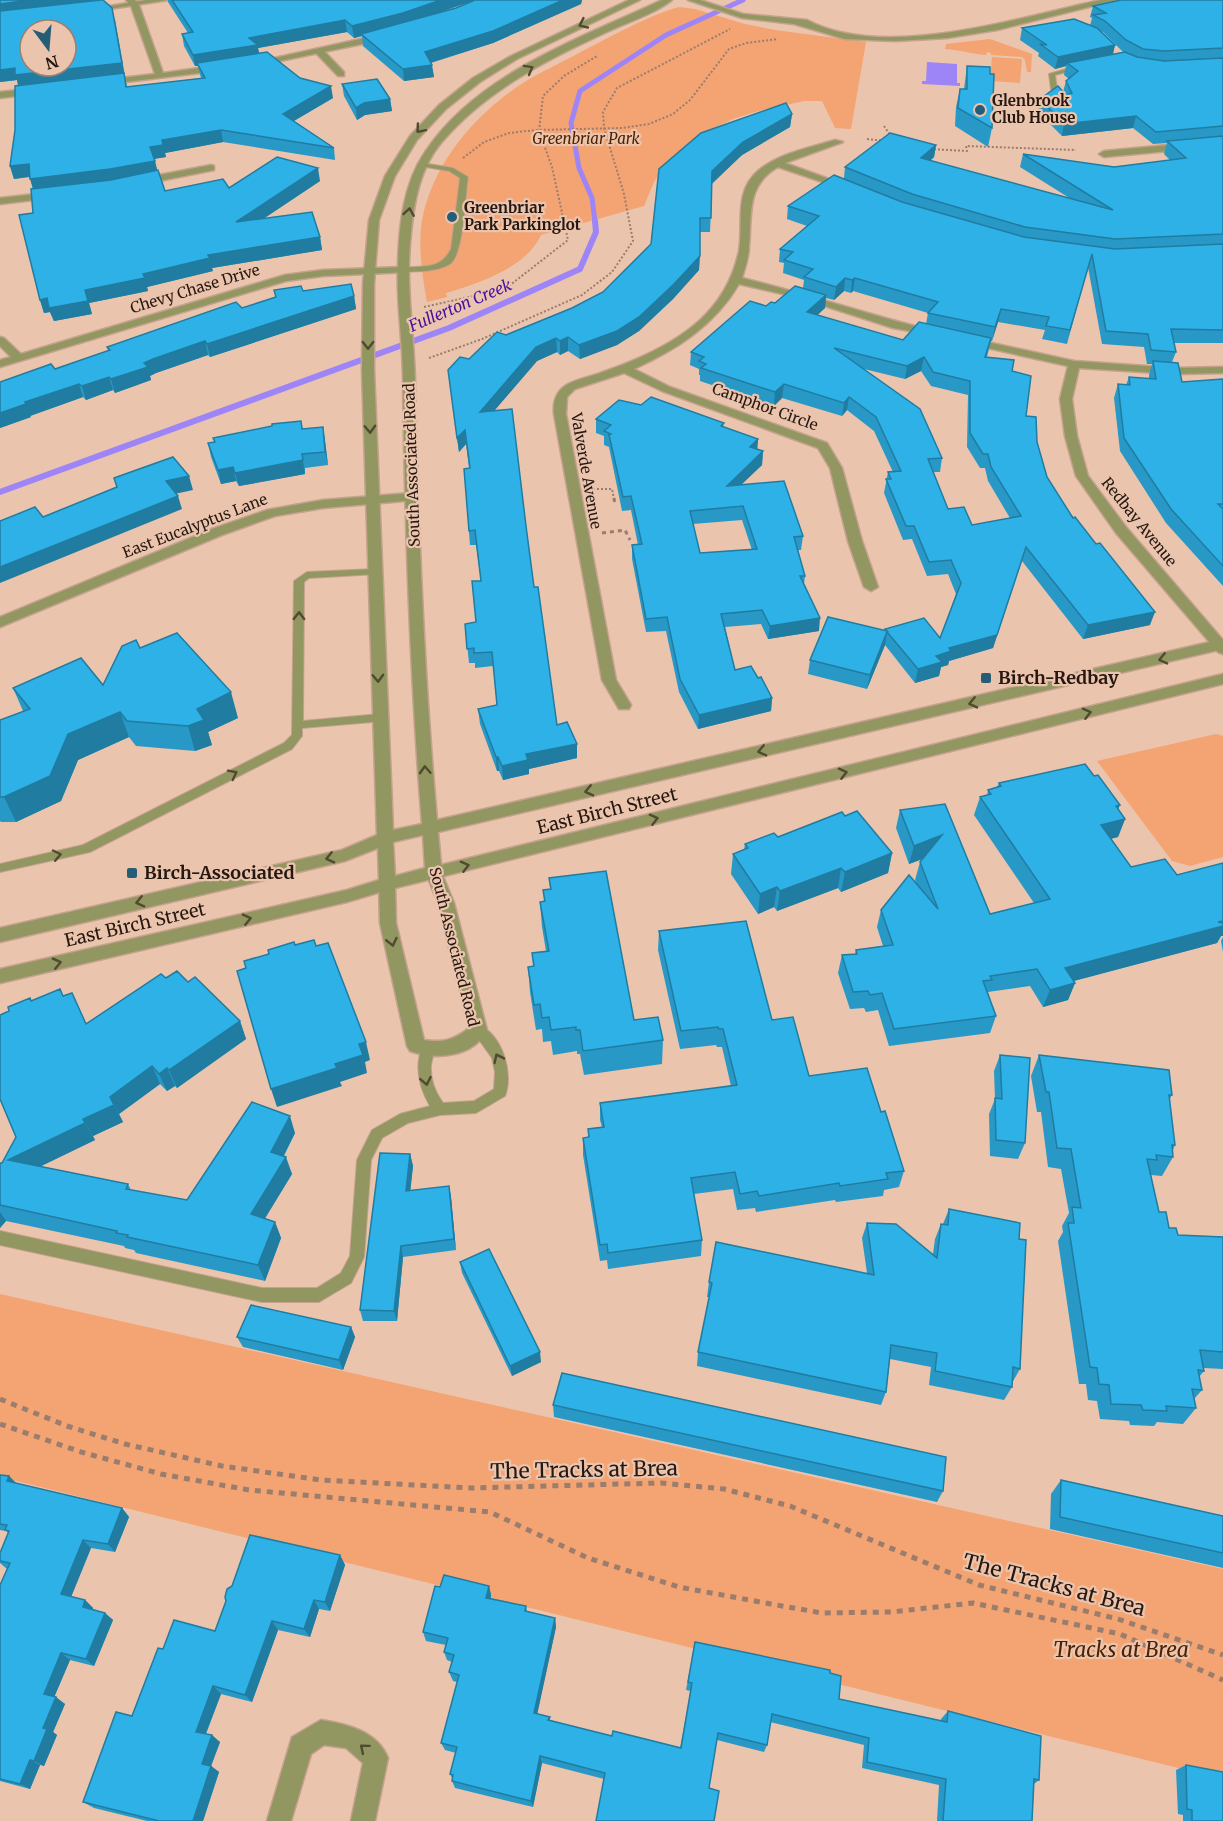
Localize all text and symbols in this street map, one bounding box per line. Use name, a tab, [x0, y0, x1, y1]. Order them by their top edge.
one-way arrow	[578, 17, 589, 29]
north arrow	[18, 18, 78, 78]
text: N	[43, 51, 61, 74]
one-way arrow	[523, 65, 533, 76]
place label: Glenbrook Club House	[992, 91, 1075, 127]
marker: Glenbrook Club House	[973, 103, 987, 117]
one-way arrow	[417, 122, 428, 133]
park label: Greenbriar Park	[532, 129, 641, 148]
place label: Greenbriar Park Parkinglot	[464, 198, 581, 234]
one-way arrow	[403, 207, 415, 216]
marker: Greenbriar Park Parkinglot	[445, 210, 459, 224]
street label: Chevy Chase Drive	[128, 260, 262, 317]
water label: Fullerton Creek	[405, 274, 515, 336]
one-way arrow	[362, 340, 374, 349]
street label: Camphor Circle	[710, 379, 821, 435]
street label: South Associated Road	[399, 383, 424, 547]
street label: Valverde Avenue	[567, 410, 606, 531]
one-way arrow	[363, 424, 376, 433]
street label: Redbay Avenue	[1098, 473, 1181, 570]
street label: East Eucalyptus Lane	[120, 489, 270, 562]
one-way arrow	[292, 612, 305, 621]
one-way arrow	[1158, 651, 1168, 664]
place label: Birch-Redbay	[998, 666, 1119, 689]
marker: Birch-Redbay	[979, 671, 993, 685]
one-way arrow	[372, 673, 385, 682]
one-way arrow	[968, 695, 978, 708]
one-way arrow	[1082, 707, 1092, 720]
one-way arrow	[757, 744, 767, 757]
one-way arrow	[418, 765, 431, 774]
one-way arrow	[838, 767, 848, 780]
one-way arrow	[227, 770, 238, 781]
street label: East Birch Street	[534, 782, 679, 839]
one-way arrow	[584, 784, 594, 797]
one-way arrow	[649, 814, 659, 827]
one-way arrow	[52, 850, 62, 863]
one-way arrow	[326, 851, 336, 864]
one-way arrow	[459, 860, 469, 873]
place label: Birch-Associated	[144, 861, 295, 884]
street label: South Associated Road	[425, 865, 484, 1029]
marker: Birch-Associated	[125, 866, 139, 880]
one-way arrow	[136, 895, 146, 908]
street label: East Birch Street	[62, 897, 208, 952]
one-way arrow	[242, 914, 252, 927]
one-way arrow	[385, 937, 398, 947]
one-way arrow	[52, 957, 62, 970]
one-way arrow	[494, 1054, 506, 1065]
one-way arrow	[419, 1075, 432, 1085]
street label: The Tracks at Brea	[490, 1454, 678, 1485]
street label: The Tracks at Brea	[960, 1547, 1148, 1622]
park label: Tracks at Brea	[1053, 1636, 1189, 1663]
one-way arrow	[360, 1745, 371, 1756]

